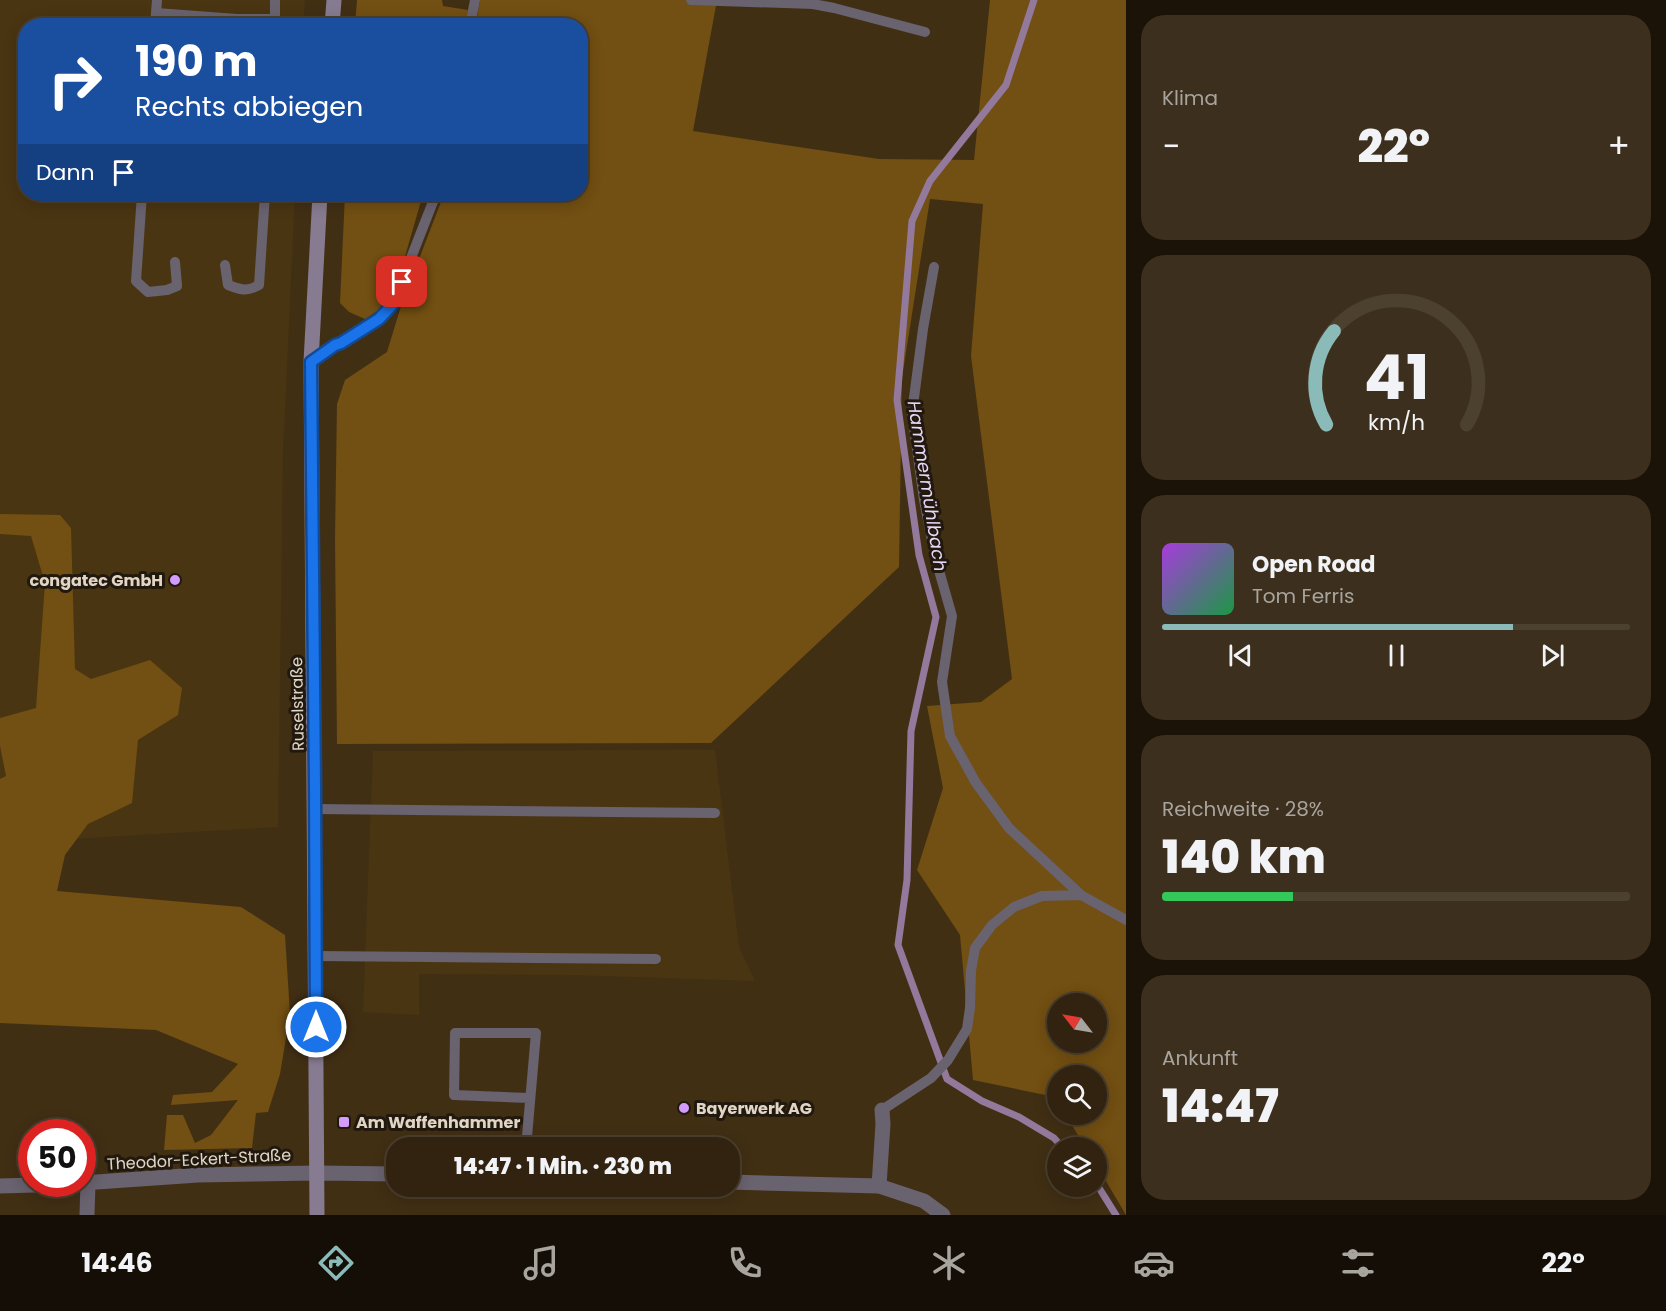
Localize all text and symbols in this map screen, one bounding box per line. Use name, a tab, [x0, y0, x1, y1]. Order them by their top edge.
text: 190 m	[135, 32, 257, 91]
icon: right	[36, 42, 114, 120]
text: Klima	[1162, 84, 1218, 112]
text: Rechts abbiegen	[135, 88, 363, 125]
text: 22°	[1357, 115, 1430, 178]
text: −	[1162, 123, 1180, 170]
text: +	[1607, 123, 1630, 170]
icon: arrive	[107, 156, 140, 189]
text: Dann	[36, 157, 95, 188]
pin	[376, 256, 427, 307]
icon: arrive	[385, 265, 418, 298]
text: 41	[1363, 333, 1429, 421]
water label: Hammermühlbach	[902, 399, 953, 573]
text: km/h	[1367, 407, 1425, 438]
text: Open Road	[1252, 549, 1376, 580]
place label: congatec GmbH	[29, 569, 163, 592]
marker: congatec GmbH	[168, 573, 182, 587]
text: Tom Ferris	[1252, 582, 1354, 610]
icon: previous	[1224, 639, 1257, 672]
icon: pause	[1380, 639, 1413, 672]
icon: next	[1536, 639, 1569, 672]
street label: Ruselstraße	[285, 657, 310, 751]
text: Reichweite · 28%	[1162, 795, 1324, 823]
text: 140 km	[1162, 826, 1326, 889]
north arrow	[1047, 993, 1107, 1053]
map controls	[1047, 993, 1107, 1197]
position arrow	[284, 995, 348, 1059]
text: Ankunft	[1162, 1044, 1238, 1072]
button: search	[1047, 1065, 1107, 1125]
text: 14:47	[1162, 1075, 1279, 1138]
place label: Bayerwerk AG	[696, 1097, 812, 1120]
marker: Bayerwerk AG	[677, 1101, 691, 1115]
place label: Am Waffenhammer	[356, 1111, 520, 1134]
marker: Am Waffenhammer	[337, 1115, 351, 1129]
speed limit sign: 50	[18, 1119, 96, 1197]
button: layers	[1047, 1137, 1107, 1197]
street label: Theodor-Eckert-Straße	[106, 1143, 292, 1176]
text: 14:47 · 1 Min. · 230 m	[454, 1151, 672, 1182]
icon: directions	[315, 1242, 357, 1284]
icon: music	[520, 1242, 562, 1284]
icon: phone	[724, 1242, 766, 1284]
icon: climate	[928, 1242, 970, 1284]
icon: car	[1133, 1242, 1175, 1284]
icon: filters	[1337, 1242, 1379, 1284]
text: 14:46	[81, 1244, 153, 1281]
text: 22°	[1541, 1244, 1585, 1281]

